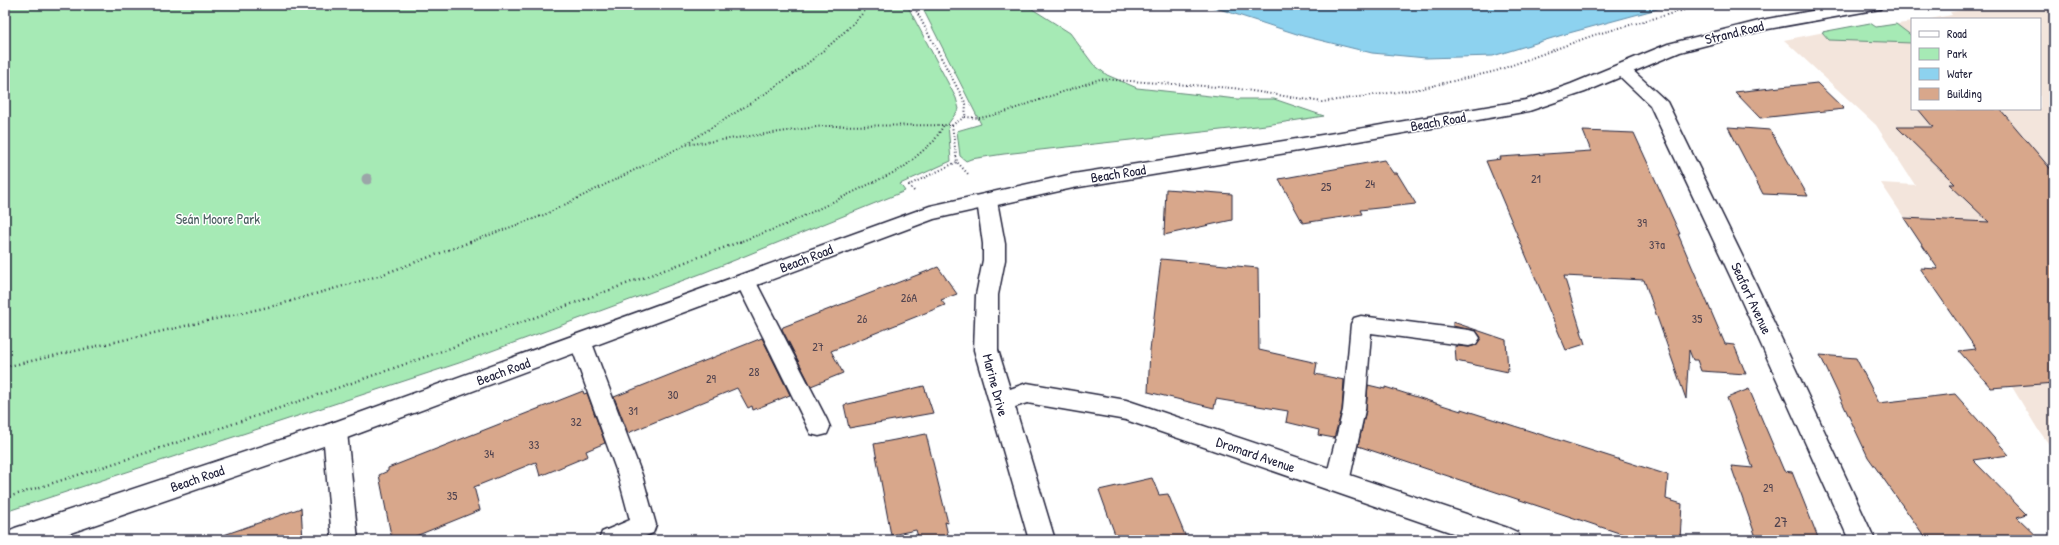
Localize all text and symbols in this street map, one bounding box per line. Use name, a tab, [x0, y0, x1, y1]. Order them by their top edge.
street label: Strand Road	[1703, 15, 1766, 48]
legend	[1911, 18, 2041, 110]
text: Road	[1947, 25, 1967, 42]
text: Park	[1947, 45, 1967, 62]
text: Water	[1947, 65, 1973, 82]
text: Building	[1947, 85, 1982, 102]
street label: Beach Road	[1409, 107, 1468, 135]
street label: Beach Road	[1089, 159, 1147, 187]
house number: 21	[1531, 170, 1541, 187]
house number: 24	[1365, 175, 1376, 192]
house number: 25	[1321, 178, 1331, 195]
park label: Seán Moore Park	[176, 209, 260, 228]
house number: 39	[1637, 214, 1647, 231]
house number: 37a	[1649, 236, 1665, 253]
street label: Beach Road	[777, 239, 836, 277]
street label: Seafort Avenue	[1727, 259, 1777, 337]
house number: 26A	[901, 289, 917, 306]
house number: 26	[857, 310, 867, 327]
house number: 35	[1692, 310, 1702, 327]
house number: 27	[812, 338, 824, 355]
street label: Beach Road	[474, 352, 533, 389]
street label: Marine Drive	[979, 352, 1014, 419]
house number: 28	[749, 363, 759, 380]
house number: 29	[706, 370, 717, 387]
house number: 30	[668, 386, 678, 403]
house number: 31	[628, 402, 638, 419]
house number: 32	[571, 413, 582, 430]
street label: Dromard Avenue	[1214, 432, 1298, 477]
house number: 33	[529, 436, 539, 453]
house number: 34	[484, 445, 494, 462]
street label: Beach Road	[168, 460, 227, 496]
house number: 29	[1763, 479, 1774, 496]
house number: 35	[447, 487, 457, 504]
house number: 27	[1774, 512, 1788, 531]

